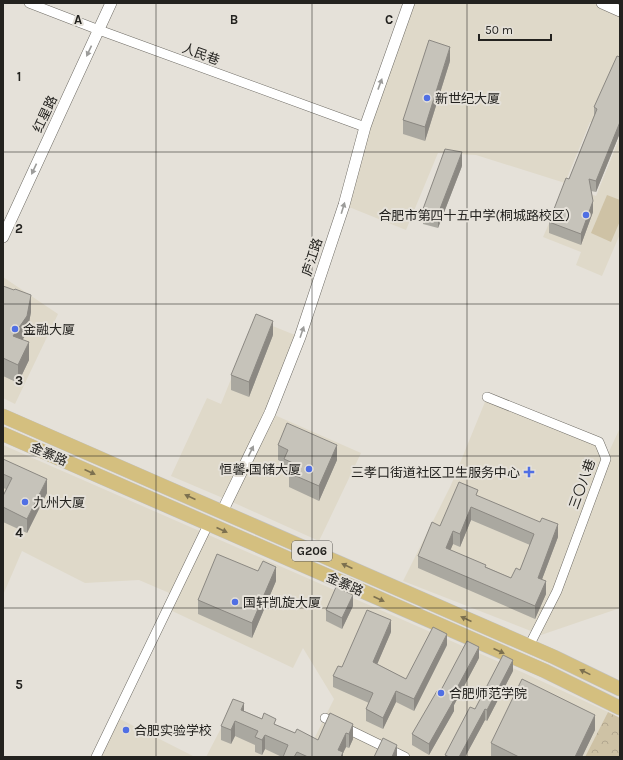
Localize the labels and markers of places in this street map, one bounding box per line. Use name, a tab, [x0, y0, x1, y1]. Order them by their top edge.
place label: 新世纪大厦	[435, 91, 500, 106]
marker: 新世纪大厦	[422, 93, 432, 103]
place label: 合肥市第四十五中学(桐城路校区）	[378, 208, 578, 223]
marker: 合肥市第四十五中学(桐城路校区）	[581, 210, 591, 220]
place label: 金融大厦	[23, 322, 75, 337]
marker: 金融大厦	[10, 324, 20, 334]
place label: 恒馨•国储大厦	[219, 462, 301, 477]
marker: 恒馨•国储大厦	[304, 464, 314, 474]
place label: 三孝口街道社区卫生服务中心	[351, 465, 520, 480]
marker: 三孝口街道社区卫生服务中心	[523, 466, 535, 478]
place label: 九州大厦	[33, 495, 85, 510]
marker: 九州大厦	[20, 497, 30, 507]
place label: 国轩凯旋大厦	[243, 595, 321, 610]
marker: 国轩凯旋大厦	[230, 597, 240, 607]
place label: 合肥师范学院	[449, 686, 527, 701]
marker: 合肥师范学院	[436, 688, 446, 698]
place label: 合肥实验学校	[134, 723, 212, 738]
marker: 合肥实验学校	[121, 725, 131, 735]

